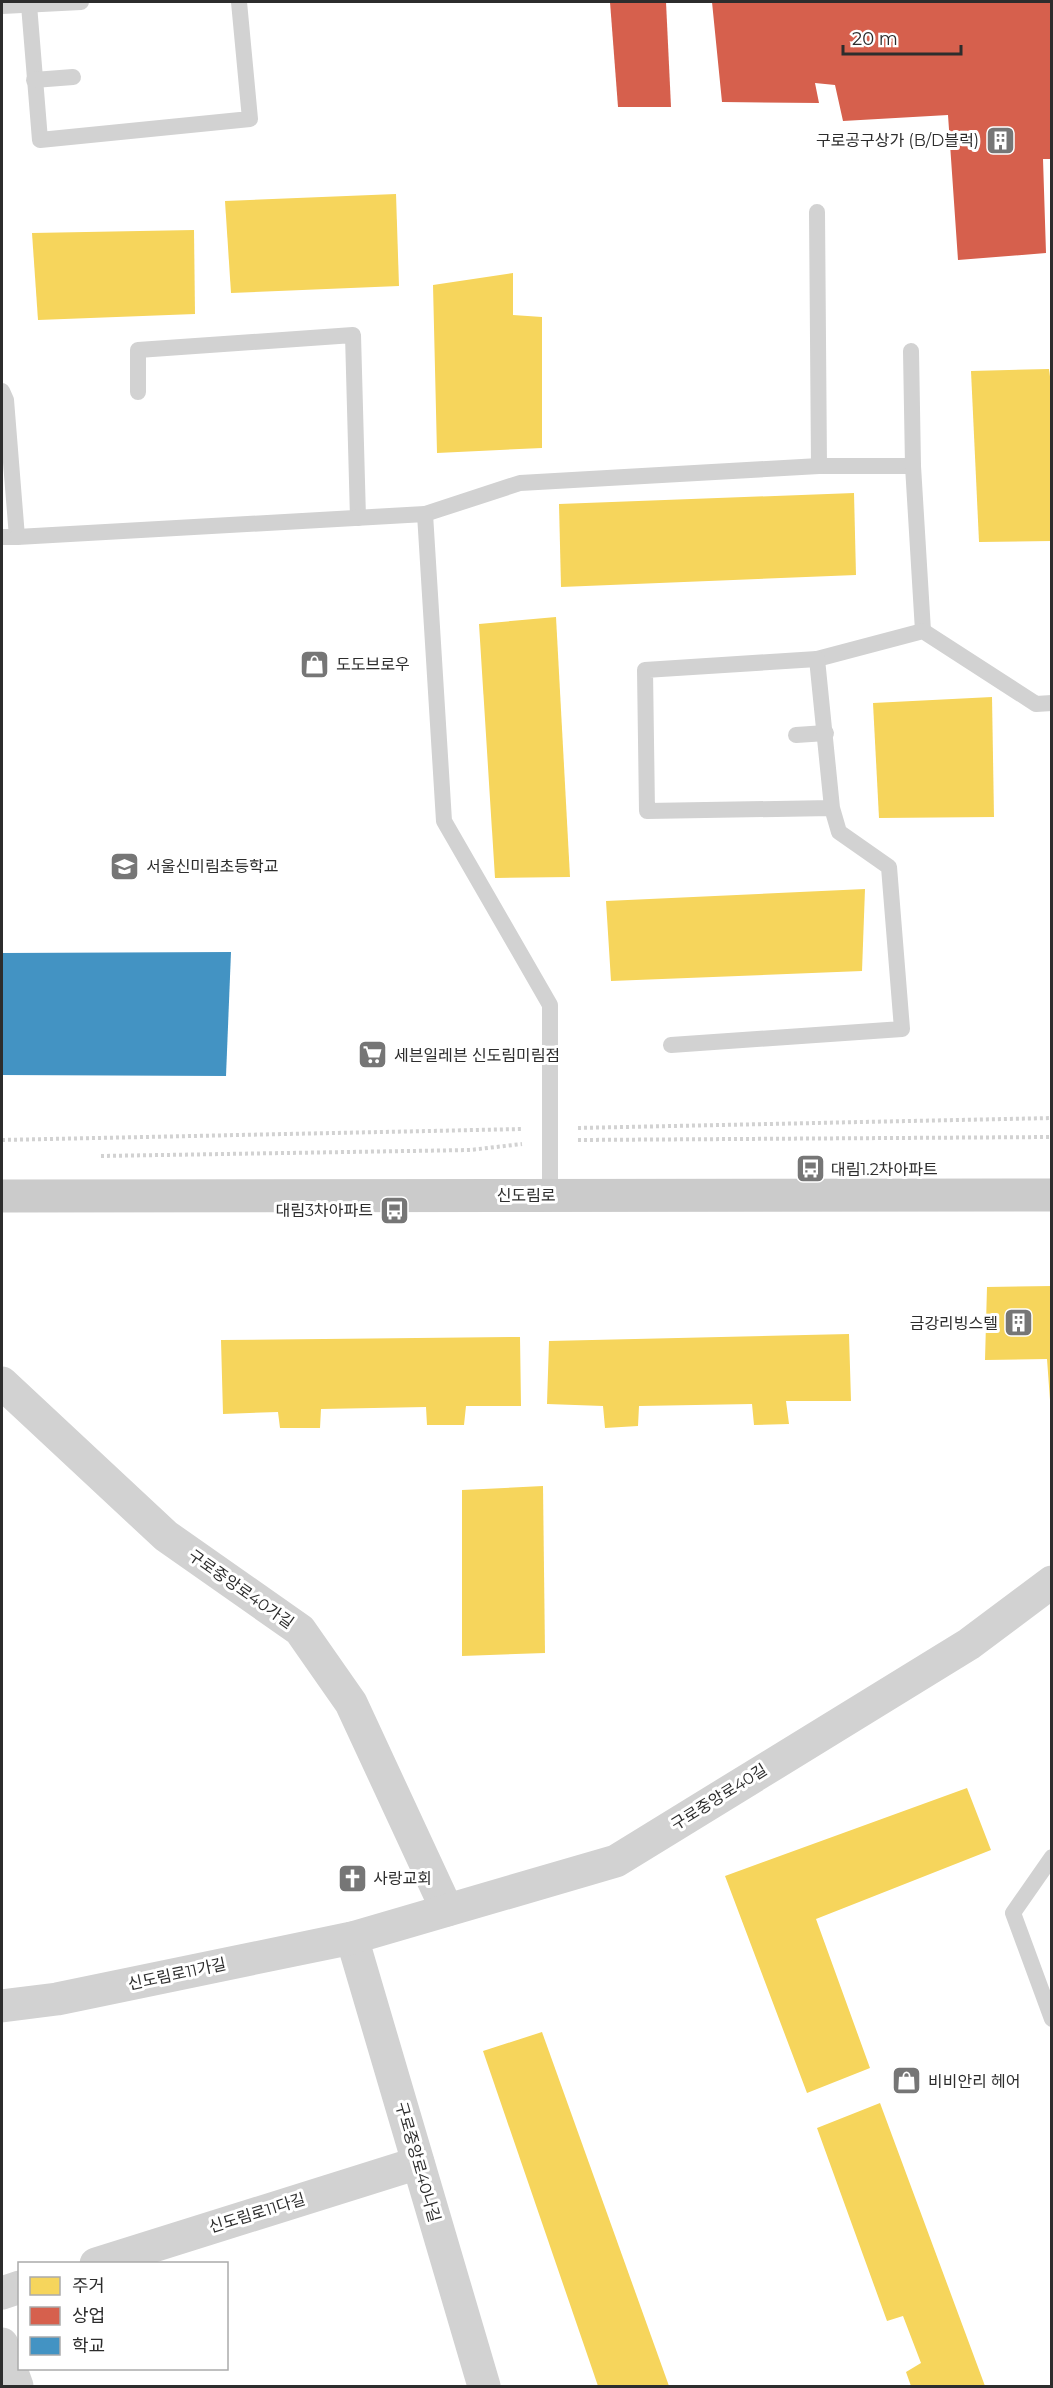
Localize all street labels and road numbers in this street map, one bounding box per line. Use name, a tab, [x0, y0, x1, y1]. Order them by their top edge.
street label: 신도림로	[497, 1186, 556, 1205]
street label: 구로중앙로40가길	[185, 1546, 297, 1632]
street label: 구로중앙로40길	[668, 1760, 770, 1834]
street label: 신도림로11가길	[126, 1954, 228, 1994]
street label: 구로중앙로40나길	[392, 2100, 444, 2224]
street label: 신도림로11다길	[206, 2189, 308, 2237]

